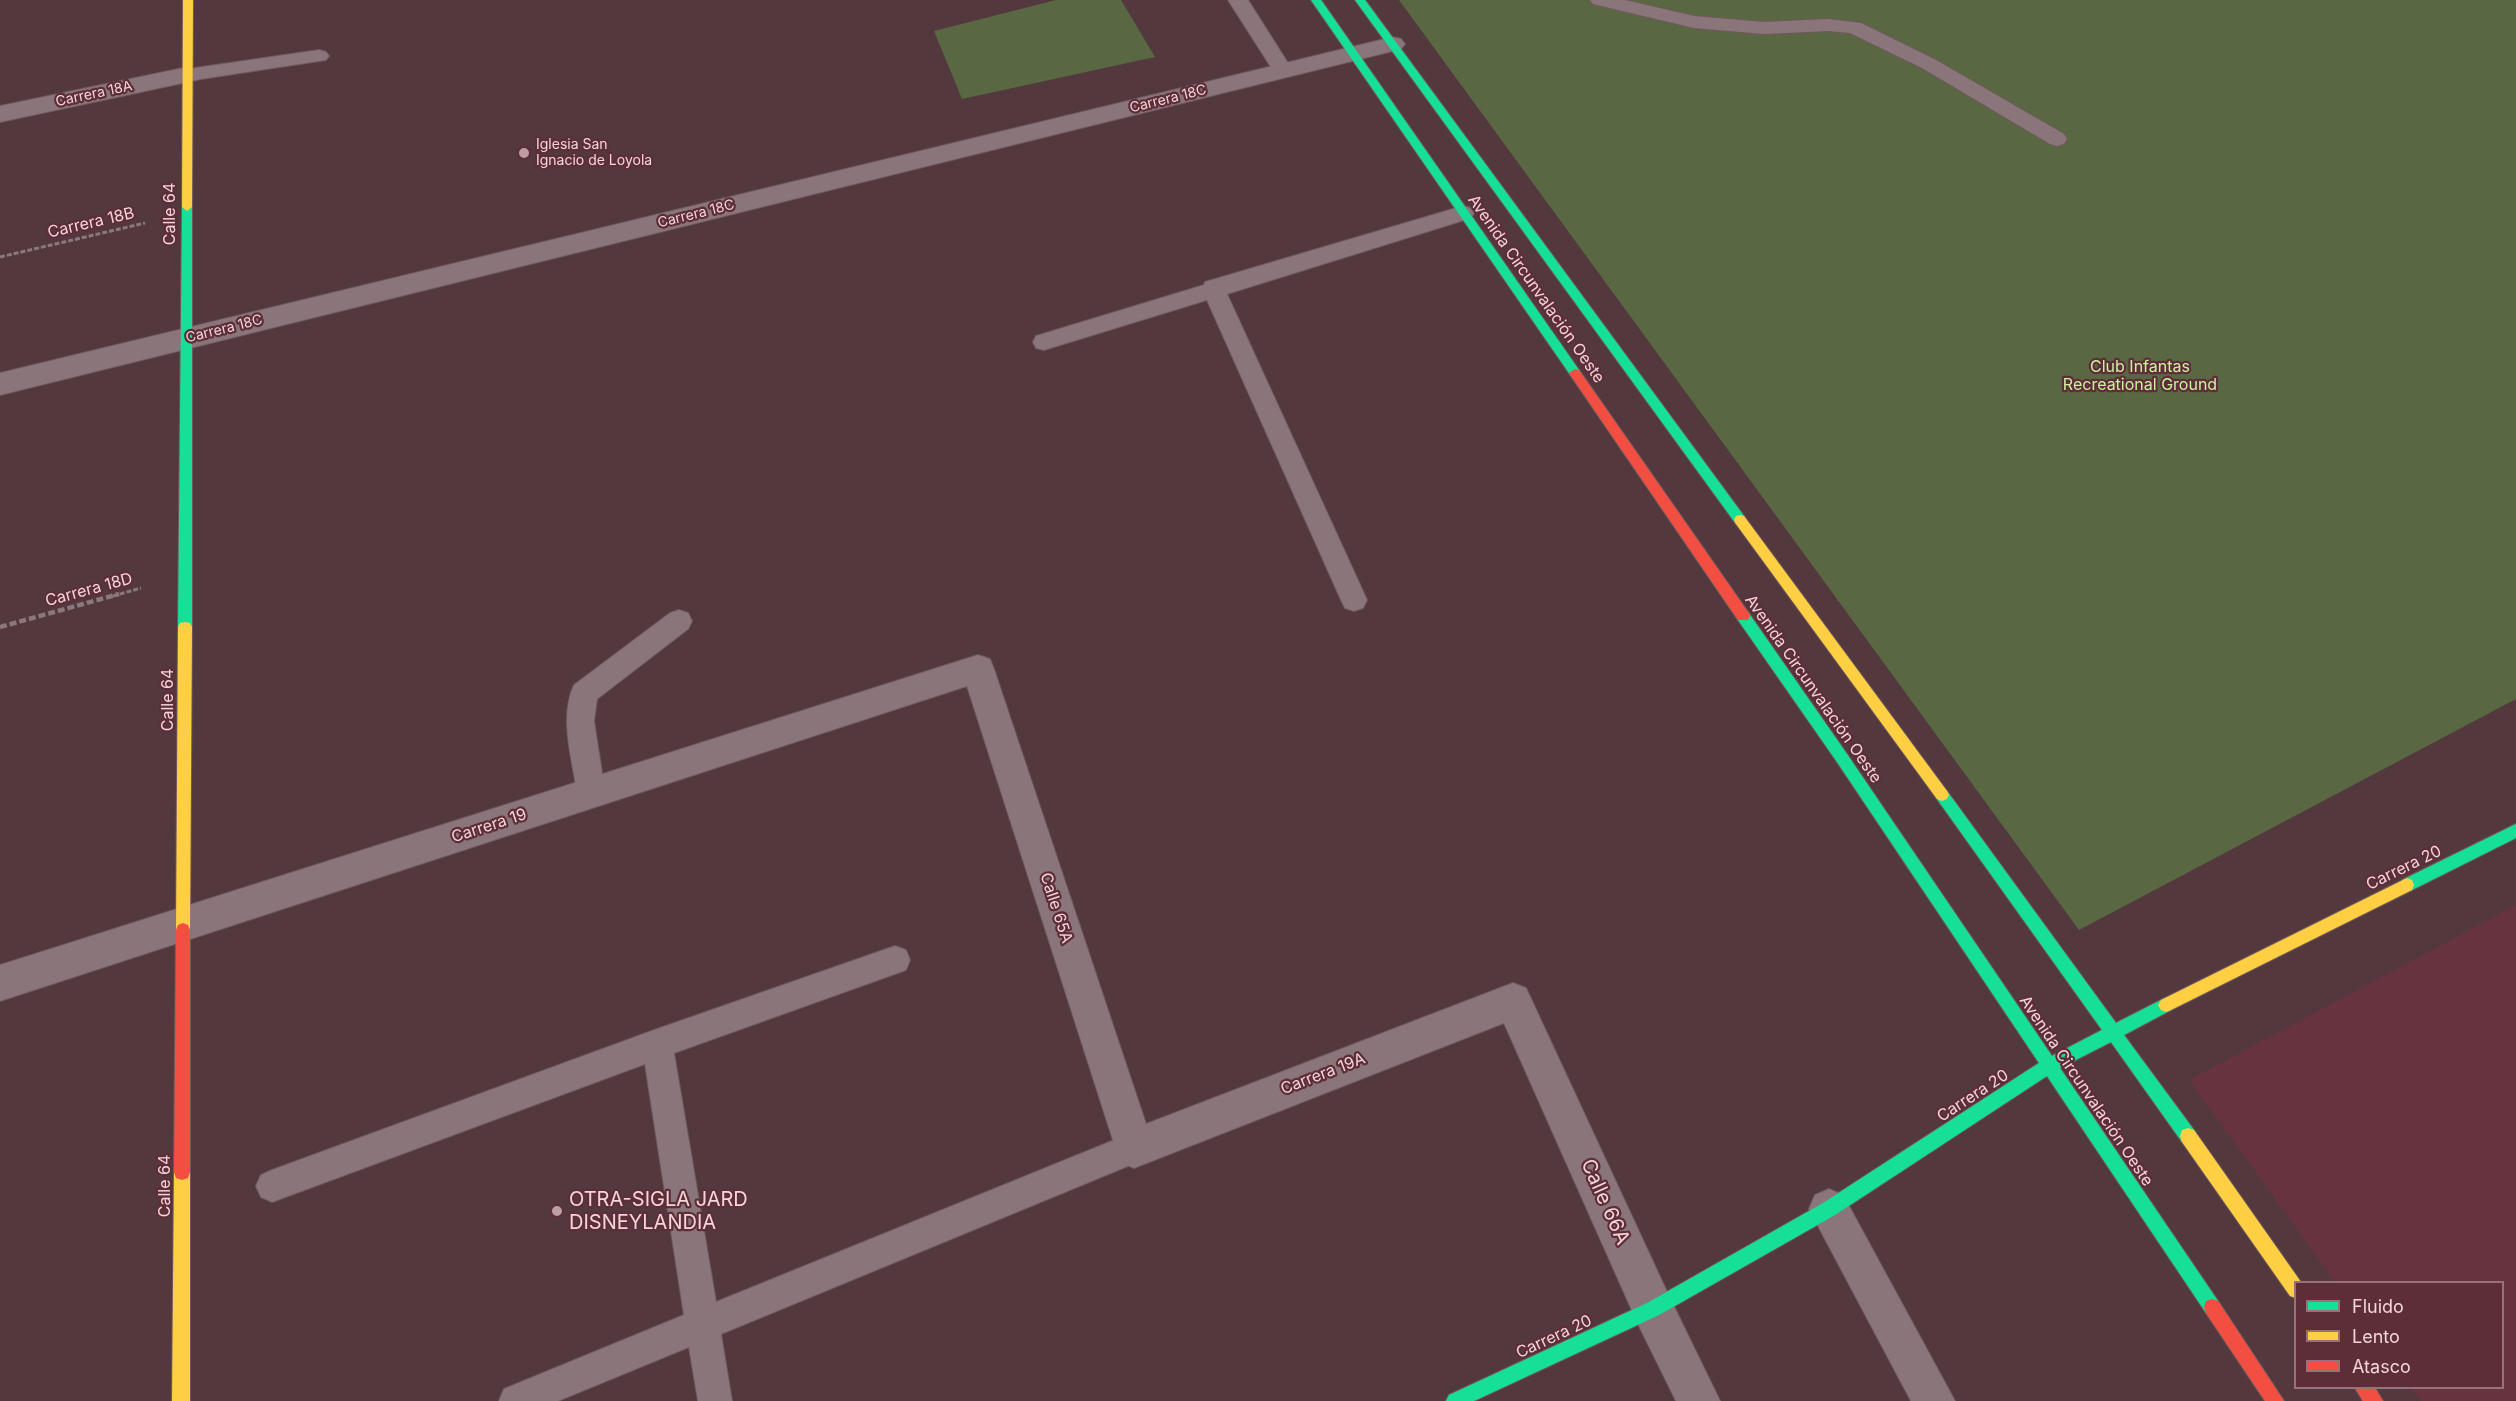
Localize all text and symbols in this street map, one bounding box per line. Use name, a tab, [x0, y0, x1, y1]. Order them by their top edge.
street label: Carrera 18A	[54, 78, 134, 110]
street label: Carrera 18C	[1128, 81, 1208, 117]
place label: Iglesia San Ignacio de Loyola	[536, 137, 652, 170]
marker: Iglesia San Ignacio de Loyola	[517, 146, 531, 160]
street label: Calle 64	[160, 183, 180, 245]
street label: Avenida Circunvalación Oeste	[1463, 191, 1609, 387]
street label: Carrera 18C	[656, 196, 736, 232]
street label: Carrera 18B	[46, 204, 136, 242]
street label: Carrera 18C	[184, 311, 264, 347]
park label: Club Infantas Recreational Ground	[2063, 357, 2217, 395]
street label: Carrera 18D	[43, 569, 135, 611]
street label: Avenida Circunvalación Oeste	[1740, 591, 1886, 787]
street label: Calle 64	[158, 669, 178, 731]
street label: Carrera 19	[449, 805, 529, 847]
street label: Carrera 20	[2363, 842, 2445, 894]
street label: Calle 65A	[1036, 870, 1076, 946]
street label: Avenida Circunvalación Oeste	[2015, 992, 2157, 1190]
street label: Carrera 19A	[1278, 1049, 1368, 1099]
street label: Carrera 20	[1934, 1066, 2012, 1126]
street label: Calle 64	[155, 1155, 175, 1217]
street label: Calle 66A	[1575, 1155, 1635, 1249]
place label: OTRA-SIGLA JARD DISNEYLANDIA	[569, 1188, 748, 1235]
marker: OTRA-SIGLA JARD DISNEYLANDIA	[550, 1204, 564, 1218]
legend	[2294, 1281, 2504, 1389]
text: Fluido	[2352, 1296, 2404, 1317]
street label: Carrera 20	[1513, 1311, 1595, 1363]
text: Lento	[2352, 1326, 2400, 1347]
text: Atasco	[2352, 1356, 2411, 1377]

